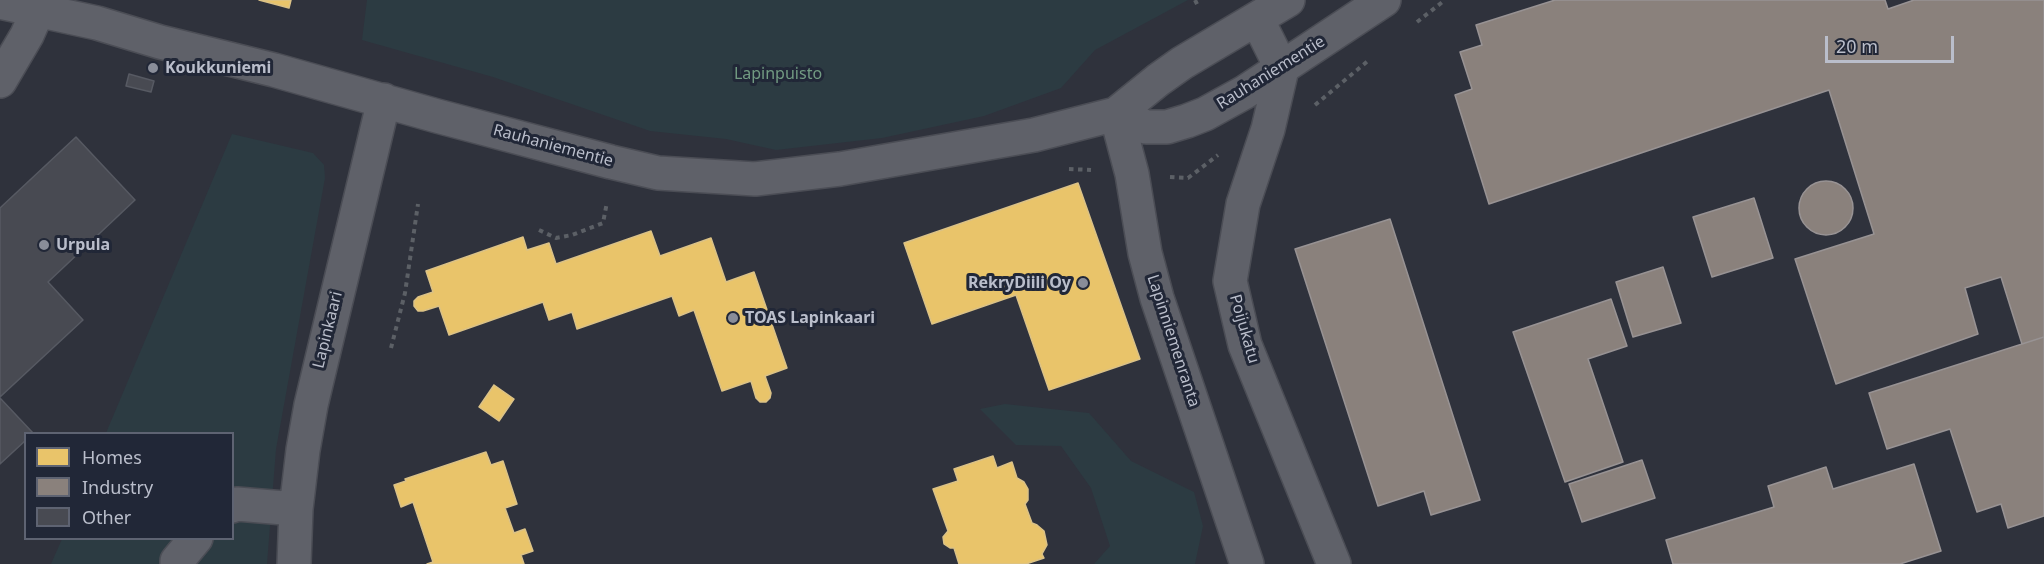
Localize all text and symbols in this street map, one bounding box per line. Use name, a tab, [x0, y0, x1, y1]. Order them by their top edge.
scale bar	[1828, 24, 1957, 62]
street label: Rauhaniementie	[1214, 32, 1328, 114]
text: 20 m	[1836, 34, 1878, 58]
place label: Koukkuniemi	[165, 58, 271, 78]
marker: Koukkuniemi	[146, 61, 160, 75]
park label: Lapinpuisto	[734, 64, 822, 84]
street label: Rauhaniementie	[491, 121, 615, 171]
place label: Urpula	[56, 235, 110, 255]
marker: Urpula	[37, 238, 51, 252]
street label: Lapinniemenranta	[1143, 272, 1203, 410]
place label: RekryDiili Oy	[968, 273, 1071, 293]
marker: RekryDiili Oy	[1076, 276, 1090, 290]
street label: Lapinkaari	[309, 290, 347, 370]
street label: Poijukatu	[1225, 292, 1263, 366]
place label: TOAS Lapinkaari	[745, 308, 875, 328]
marker: TOAS Lapinkaari	[726, 311, 740, 325]
legend	[24, 432, 234, 540]
text: Homes	[82, 445, 142, 469]
text: Industry	[82, 475, 153, 499]
text: Other	[82, 505, 131, 529]

